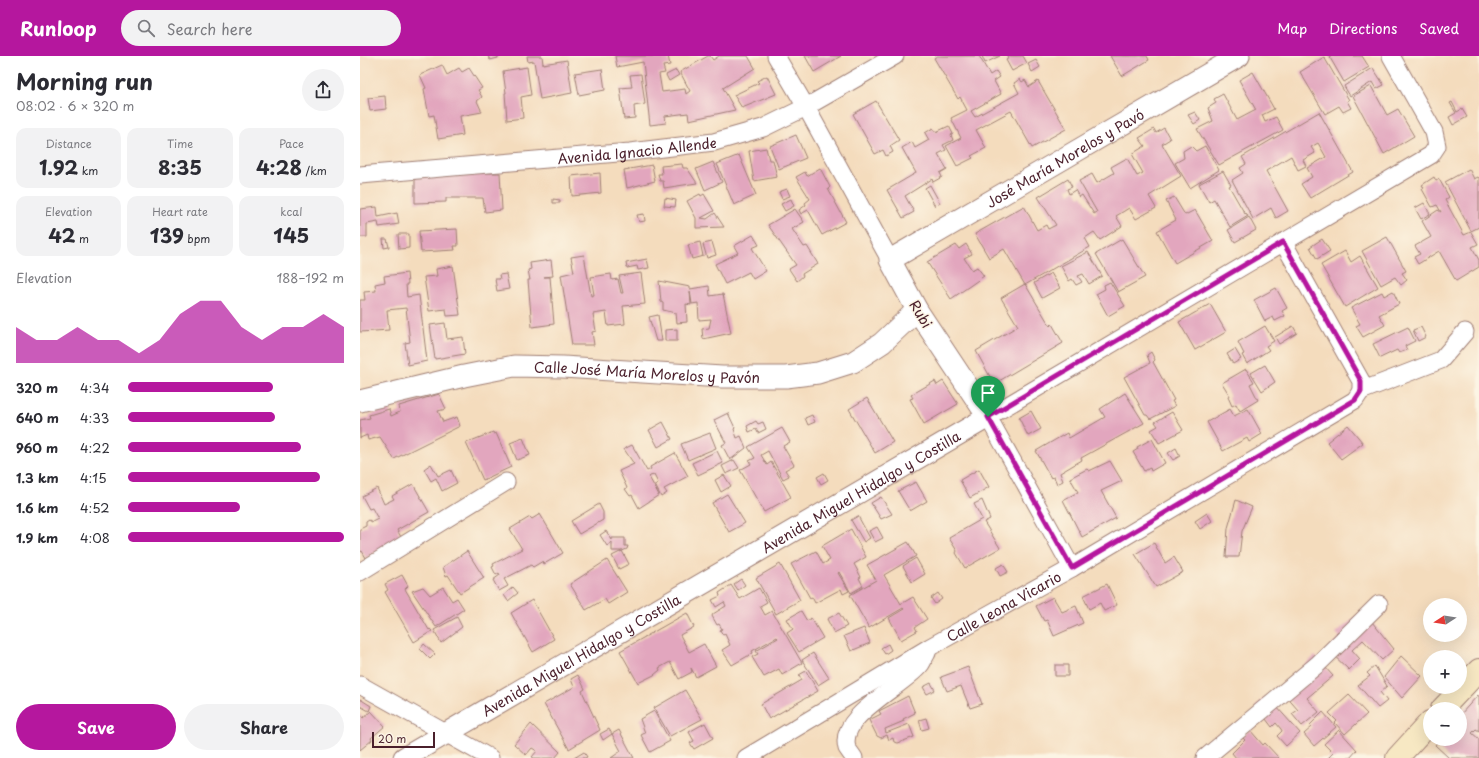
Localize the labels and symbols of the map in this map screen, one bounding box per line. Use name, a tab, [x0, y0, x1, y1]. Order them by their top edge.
street label: José María Morelos y Pavó	[982, 103, 1148, 212]
street label: Avenida Ignacio Allende	[557, 131, 717, 169]
street label: Rubi	[904, 296, 938, 332]
street label: Calle José María Morelos y Pavón	[534, 356, 760, 388]
pin	[971, 376, 1005, 417]
street label: Avenida Miguel Hidalgo y Costilla	[757, 425, 964, 558]
street label: Calle Leona Vicario	[942, 566, 1065, 647]
street label: Avenida Miguel Hidalgo y Costilla	[478, 588, 685, 721]
north arrow	[1423, 598, 1467, 642]
scale bar	[372, 730, 435, 749]

